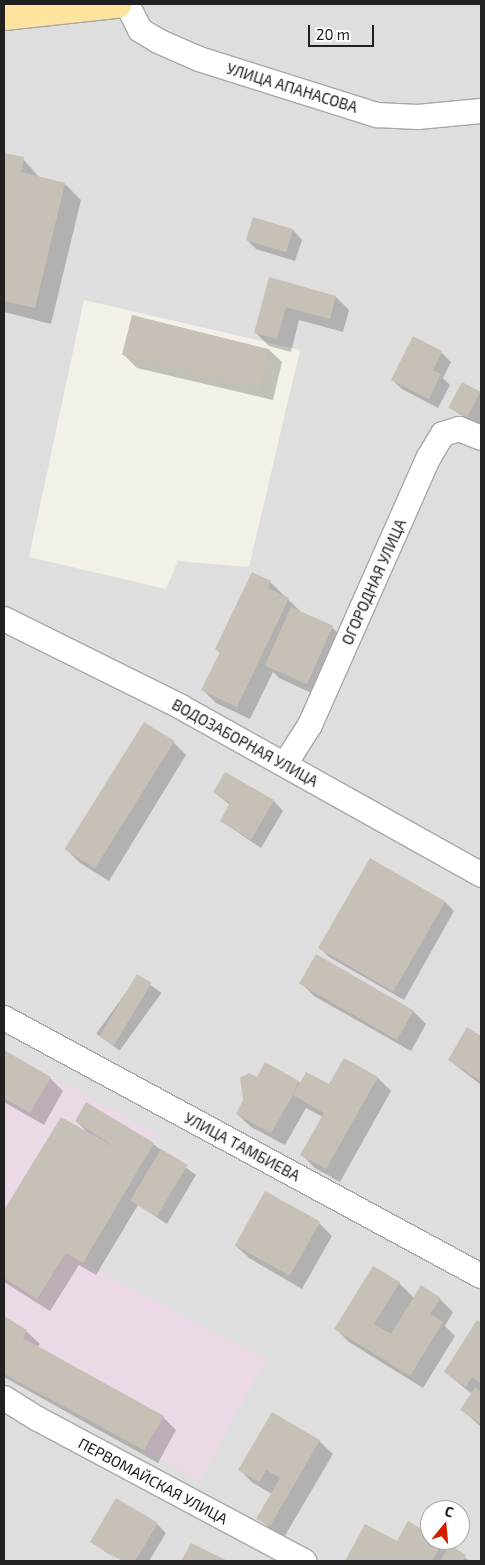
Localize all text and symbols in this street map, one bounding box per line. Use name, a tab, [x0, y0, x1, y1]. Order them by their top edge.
scale bar	[310, 15, 376, 47]
text: 20 m	[316, 25, 350, 43]
street label: УЛИЦА АПАНАСОВА	[224, 60, 360, 116]
street label: ОГОРОДНАЯ УЛИЦА	[338, 516, 410, 648]
street label: ВОДОЗАБОРНАЯ УЛИЦА	[169, 695, 321, 791]
street label: УЛИЦА ТАМБИЕВА	[181, 1109, 303, 1185]
street label: ПЕРВОМАЙСКАЯ УЛИЦА	[75, 1434, 231, 1528]
north arrow	[420, 1500, 470, 1550]
text: С	[443, 1502, 456, 1520]

